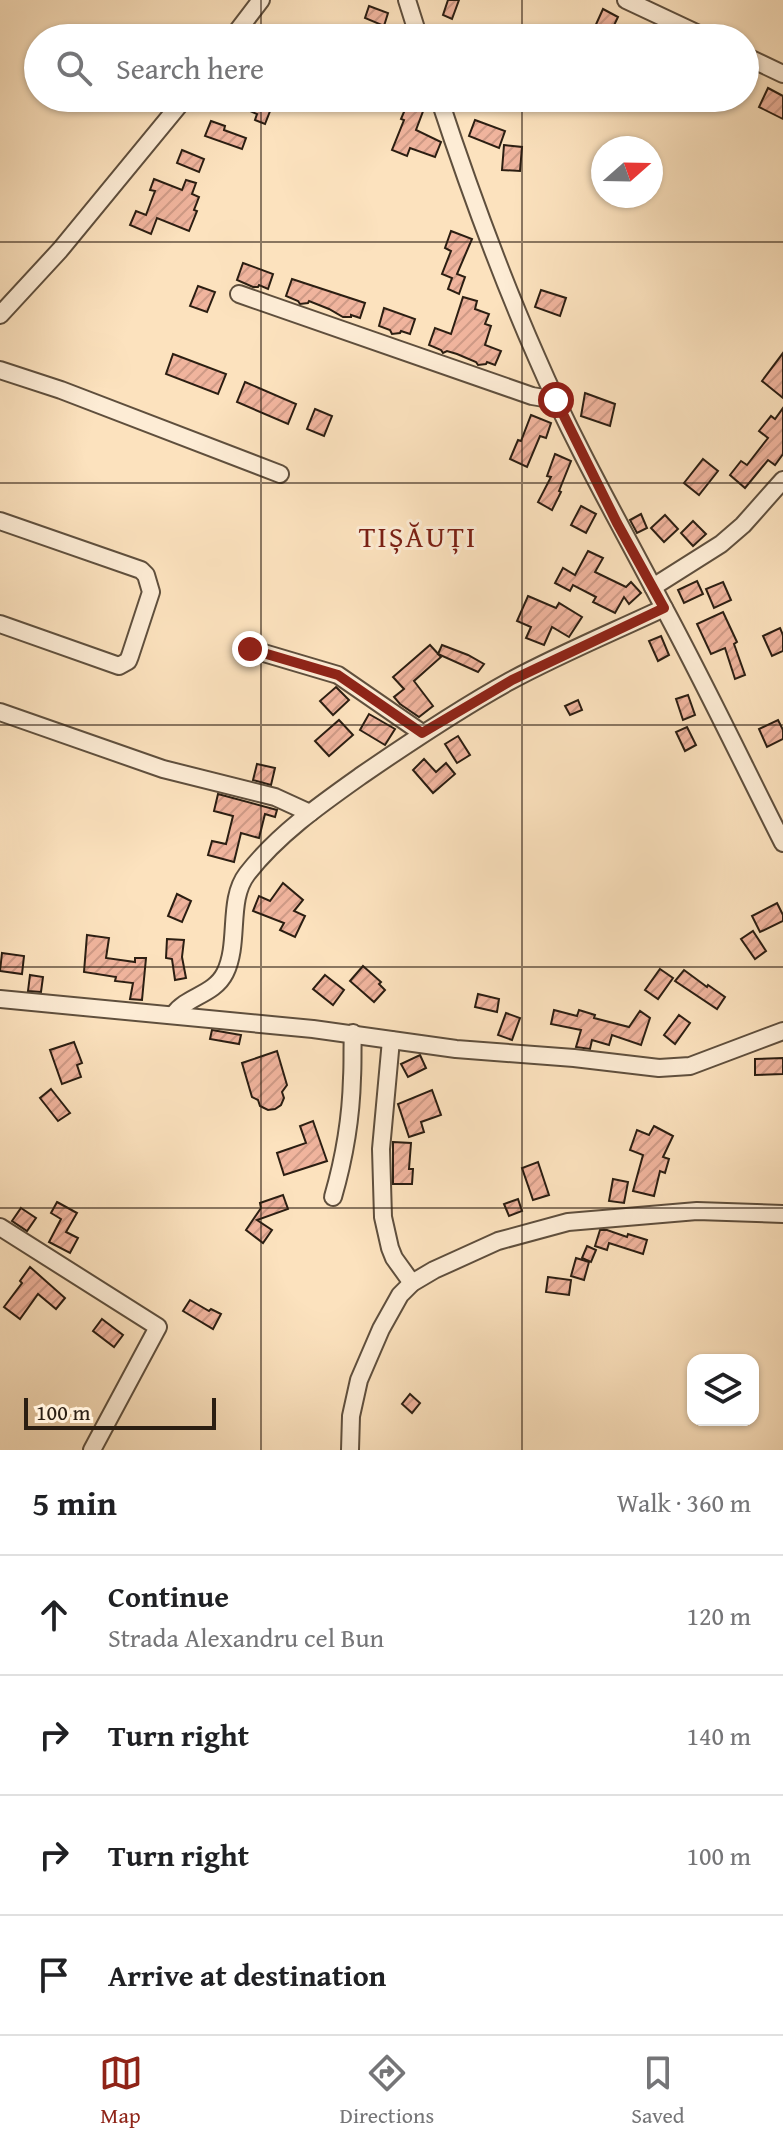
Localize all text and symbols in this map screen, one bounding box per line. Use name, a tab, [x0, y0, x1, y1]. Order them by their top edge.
search box	[24, 24, 759, 112]
icon: search	[52, 46, 96, 90]
text: Search here	[116, 46, 264, 90]
north arrow	[591, 136, 663, 208]
route start	[538, 382, 574, 418]
district label: TIȘĂUȚI	[359, 514, 477, 558]
route end	[232, 631, 268, 667]
map controls	[687, 1354, 759, 1426]
button: layers	[687, 1354, 759, 1426]
scale bar	[24, 1394, 216, 1430]
text: 100 m	[36, 1396, 91, 1428]
text: 5 min	[32, 1478, 117, 1527]
text: Walk · 360 m	[617, 1483, 751, 1522]
text: Continue	[108, 1574, 229, 1618]
icon: ahead	[32, 1593, 76, 1637]
text: 120 m	[686, 1596, 751, 1635]
text: Strada Alexandru cel Bun	[108, 1618, 384, 1657]
icon: right	[32, 1713, 76, 1757]
text: Turn right	[108, 1713, 249, 1757]
text: 140 m	[686, 1716, 751, 1755]
icon: right	[32, 1833, 76, 1877]
text: Turn right	[108, 1833, 249, 1877]
text: 100 m	[686, 1836, 751, 1875]
icon: arrive	[32, 1953, 76, 1997]
text: Arrive at destination	[108, 1953, 386, 1997]
tab: Map	[99, 2051, 143, 2131]
tab: Directions	[340, 2051, 434, 2131]
tab: Saved	[631, 2051, 684, 2131]

